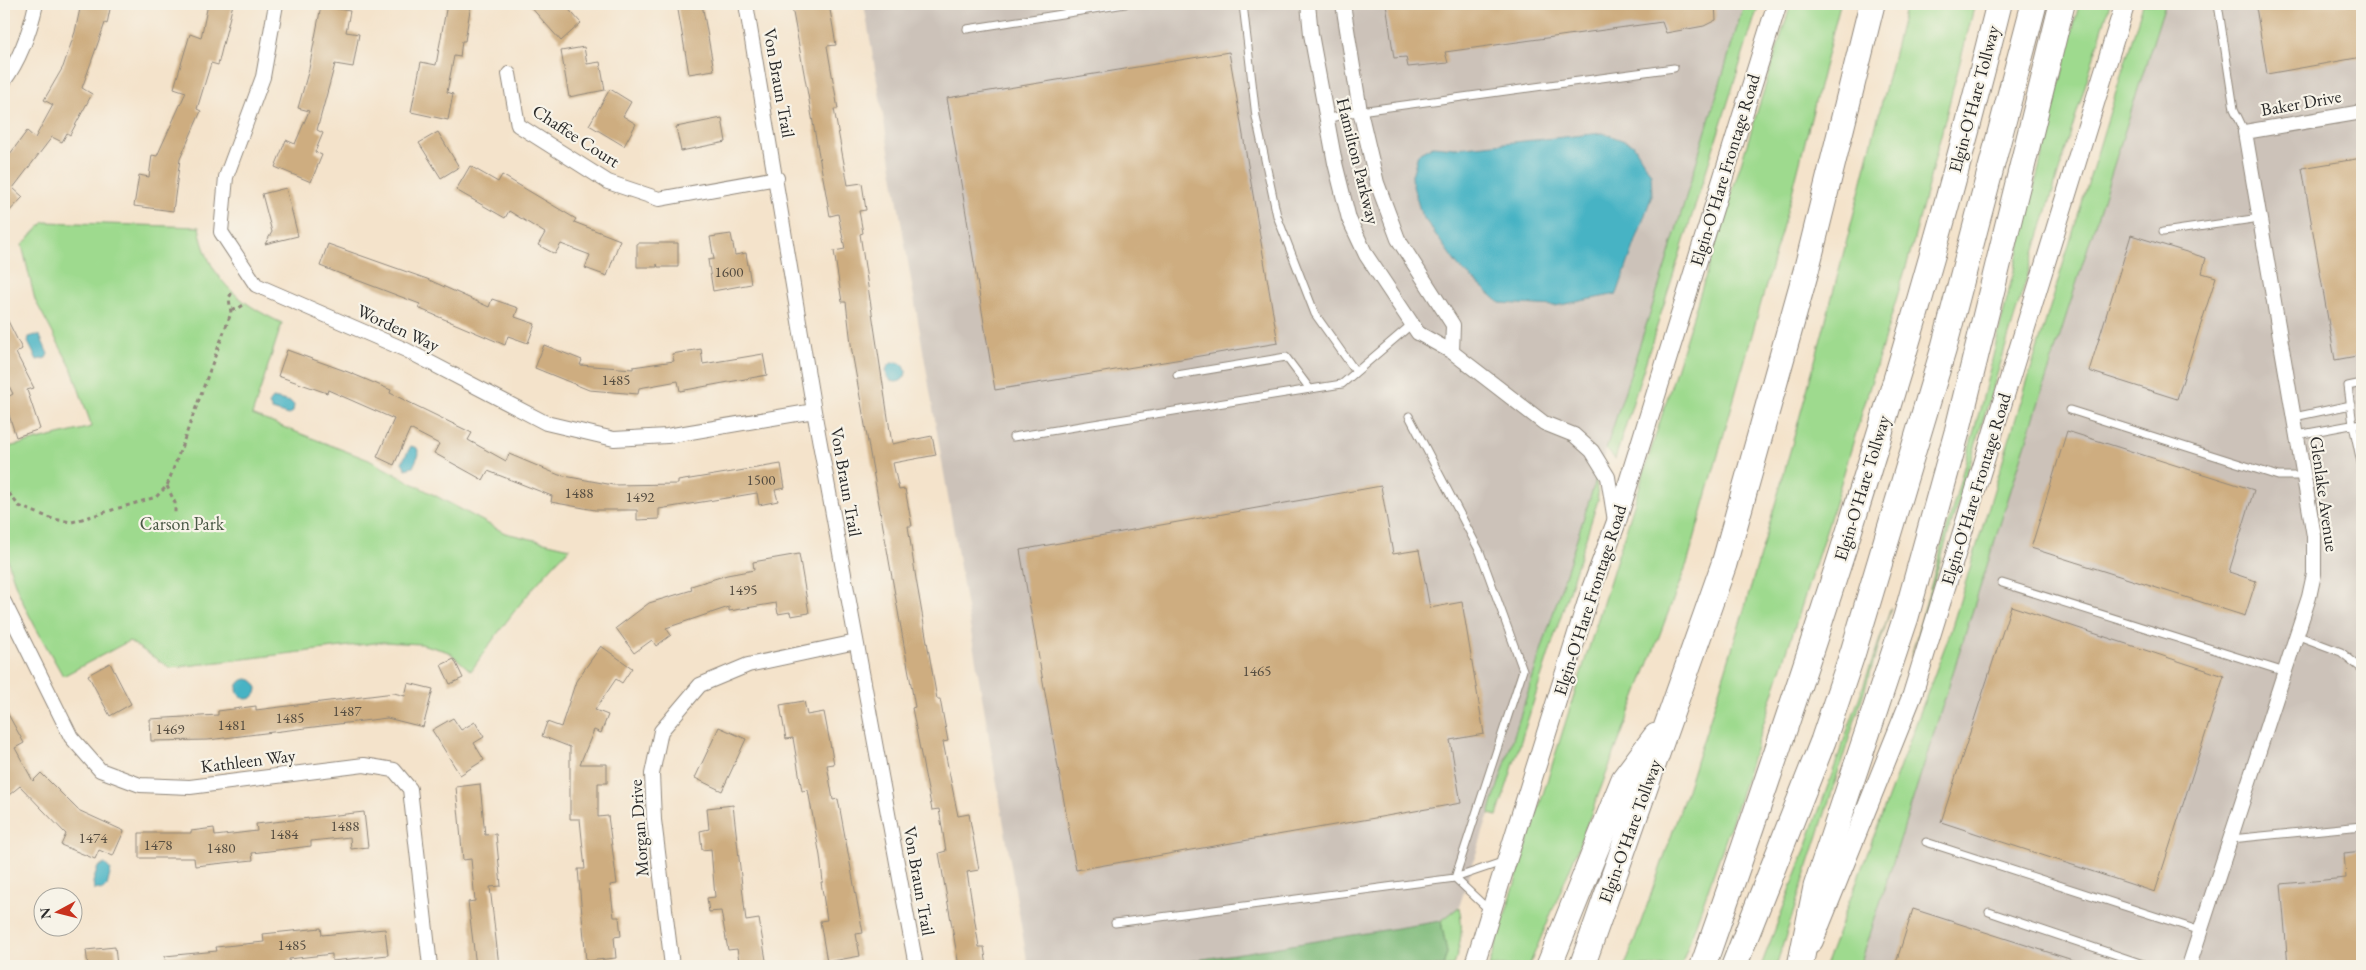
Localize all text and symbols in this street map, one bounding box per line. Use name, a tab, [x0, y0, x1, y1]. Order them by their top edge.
street label: Elgin-O'Hare Tollway	[1943, 23, 2004, 175]
street label: Von Braun Trail	[759, 26, 800, 139]
street label: Elgin-O'Hare Frontage Road	[1684, 70, 1765, 269]
street label: Baker Drive	[2259, 84, 2343, 121]
street label: Hamilton Parkway	[1332, 95, 1385, 227]
street label: Chaffee Court	[528, 99, 625, 172]
house number: 1600	[715, 262, 743, 281]
street label: Worden Way	[353, 298, 443, 357]
house number: 1485	[602, 370, 630, 389]
street label: Elgin-O'Hare Frontage Road	[1935, 389, 2016, 588]
street label: Elgin-O'Hare Tollway	[1828, 412, 1895, 564]
street label: Von Braun Trail	[826, 425, 867, 538]
street label: Glenlake Avenue	[2305, 435, 2344, 553]
house number: 1500	[747, 470, 775, 489]
house number: 1488	[565, 483, 593, 502]
house number: 1492	[626, 487, 655, 506]
street label: Elgin-O'Hare Frontage Road	[1548, 501, 1632, 698]
park label: Carson Park	[140, 512, 225, 535]
house number: 1495	[729, 580, 757, 599]
house number: 1465	[1243, 661, 1271, 680]
house number: 1487	[333, 701, 362, 720]
house number: 1485	[276, 708, 304, 727]
house number: 1481	[218, 715, 246, 734]
house number: 1469	[156, 719, 184, 738]
street label: Kathleen Way	[199, 743, 297, 778]
street label: Elgin-O'Hare Tollway	[1593, 756, 1666, 906]
street label: Morgan Drive	[624, 779, 653, 877]
house number: 1488	[331, 816, 359, 835]
house number: 1484	[270, 824, 299, 843]
street label: Von Braun Trail	[899, 824, 940, 937]
house number: 1474	[79, 828, 108, 847]
house number: 1478	[144, 835, 172, 854]
house number: 1480	[207, 838, 235, 857]
north arrow	[32, 888, 82, 938]
text: N	[35, 906, 55, 920]
house number: 1485	[278, 935, 306, 954]

